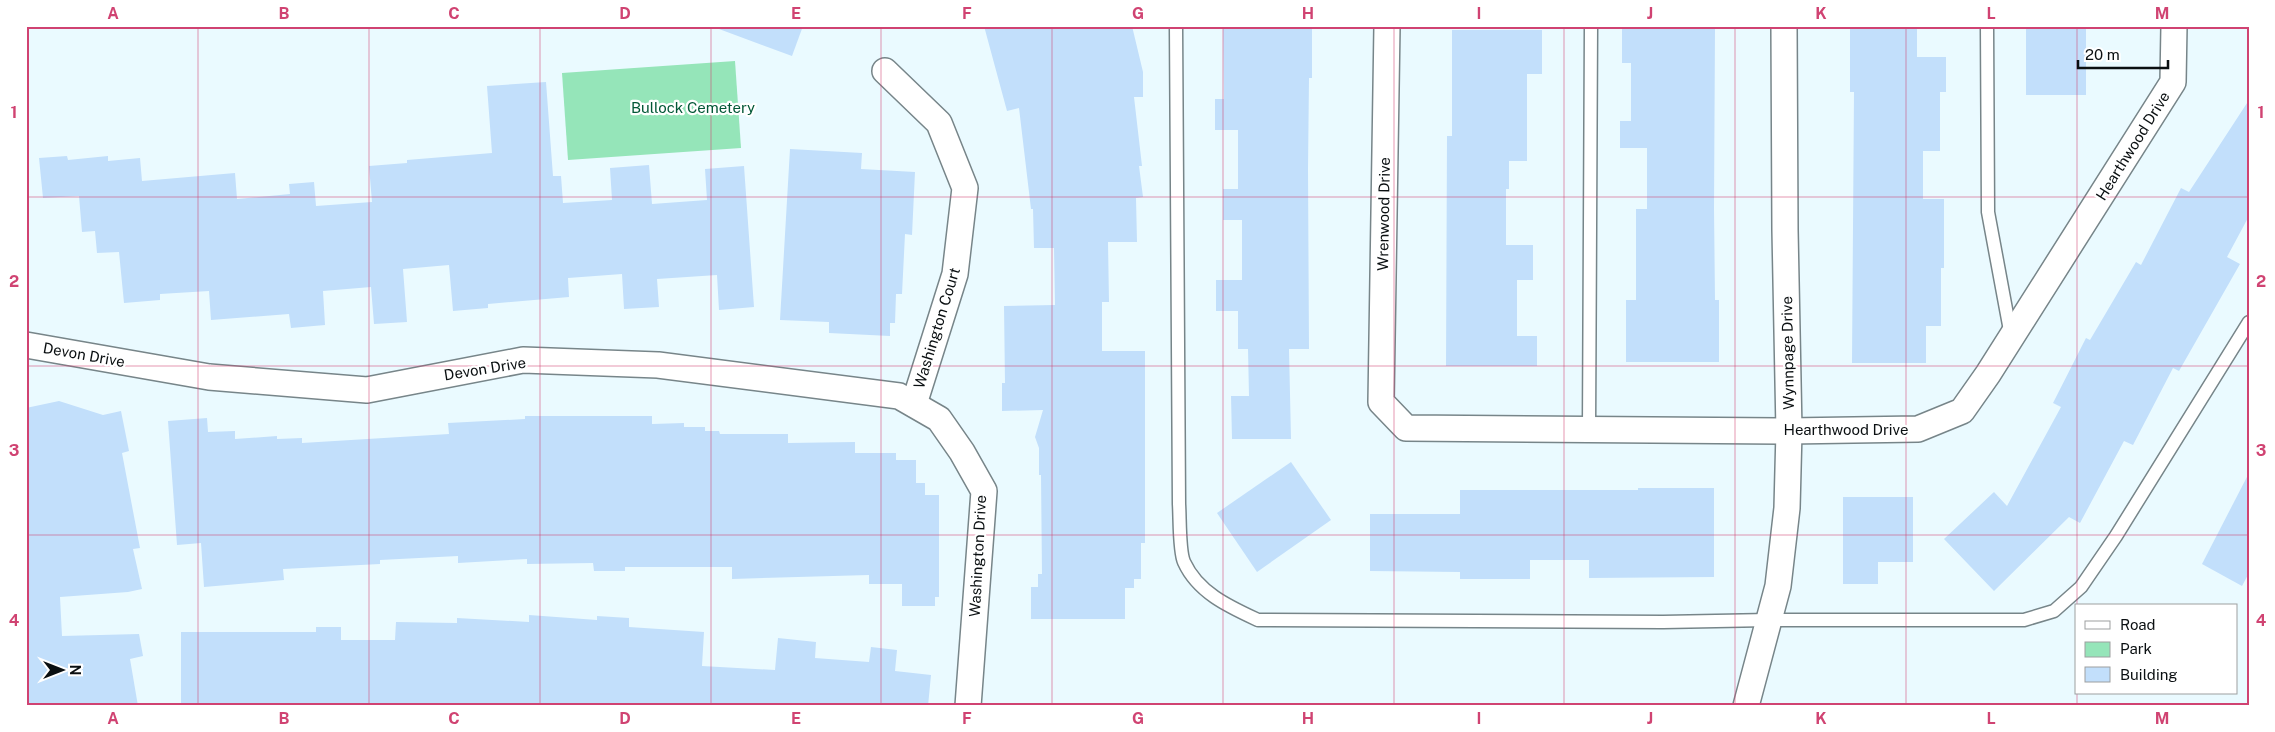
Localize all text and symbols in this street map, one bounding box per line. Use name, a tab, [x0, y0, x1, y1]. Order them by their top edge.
text: A	[107, 4, 119, 23]
text: B	[279, 4, 290, 23]
text: C	[448, 4, 460, 23]
text: D	[619, 4, 631, 23]
text: E	[791, 4, 801, 23]
text: F	[962, 4, 972, 23]
text: G	[1132, 4, 1144, 23]
text: H	[1302, 4, 1314, 23]
text: I	[1477, 4, 1481, 23]
text: J	[1647, 4, 1653, 23]
text: K	[1815, 4, 1827, 23]
text: L	[1986, 4, 1996, 23]
text: M	[2155, 4, 2169, 23]
scale bar	[2078, 38, 2168, 70]
text: 20 m	[2085, 46, 2120, 63]
street label: Hearthwood Drive	[2092, 88, 2173, 203]
park label: Bullock Cemetery	[631, 99, 755, 116]
text: 1	[11, 103, 17, 122]
text: 1	[2258, 103, 2264, 122]
street label: Wrenwood Drive	[1374, 157, 1393, 271]
street label: Washington Court	[910, 265, 963, 390]
text: 2	[9, 272, 19, 291]
text: 2	[2256, 272, 2266, 291]
street label: Wynnpage Drive	[1778, 296, 1797, 410]
street label: Devon Drive	[42, 339, 126, 370]
street label: Devon Drive	[443, 354, 527, 383]
street label: Hearthwood Drive	[1784, 421, 1908, 438]
text: 3	[9, 441, 19, 460]
text: 3	[2256, 441, 2266, 460]
street label: Washington Drive	[966, 494, 989, 617]
legend	[2075, 604, 2238, 694]
text: 4	[9, 611, 20, 630]
text: 4	[2256, 611, 2267, 630]
text: Road	[2120, 616, 2156, 633]
text: Park	[2120, 640, 2152, 657]
north arrow	[38, 644, 88, 694]
text: N	[67, 665, 83, 675]
text: Building	[2120, 666, 2178, 683]
text: A	[107, 709, 119, 728]
text: B	[279, 709, 290, 728]
text: C	[448, 709, 460, 728]
text: D	[619, 709, 631, 728]
text: E	[791, 709, 801, 728]
text: F	[962, 709, 972, 728]
text: G	[1132, 709, 1144, 728]
text: H	[1302, 709, 1314, 728]
text: I	[1477, 709, 1481, 728]
text: J	[1647, 709, 1653, 728]
text: K	[1815, 709, 1827, 728]
text: L	[1986, 709, 1996, 728]
text: M	[2155, 709, 2169, 728]

